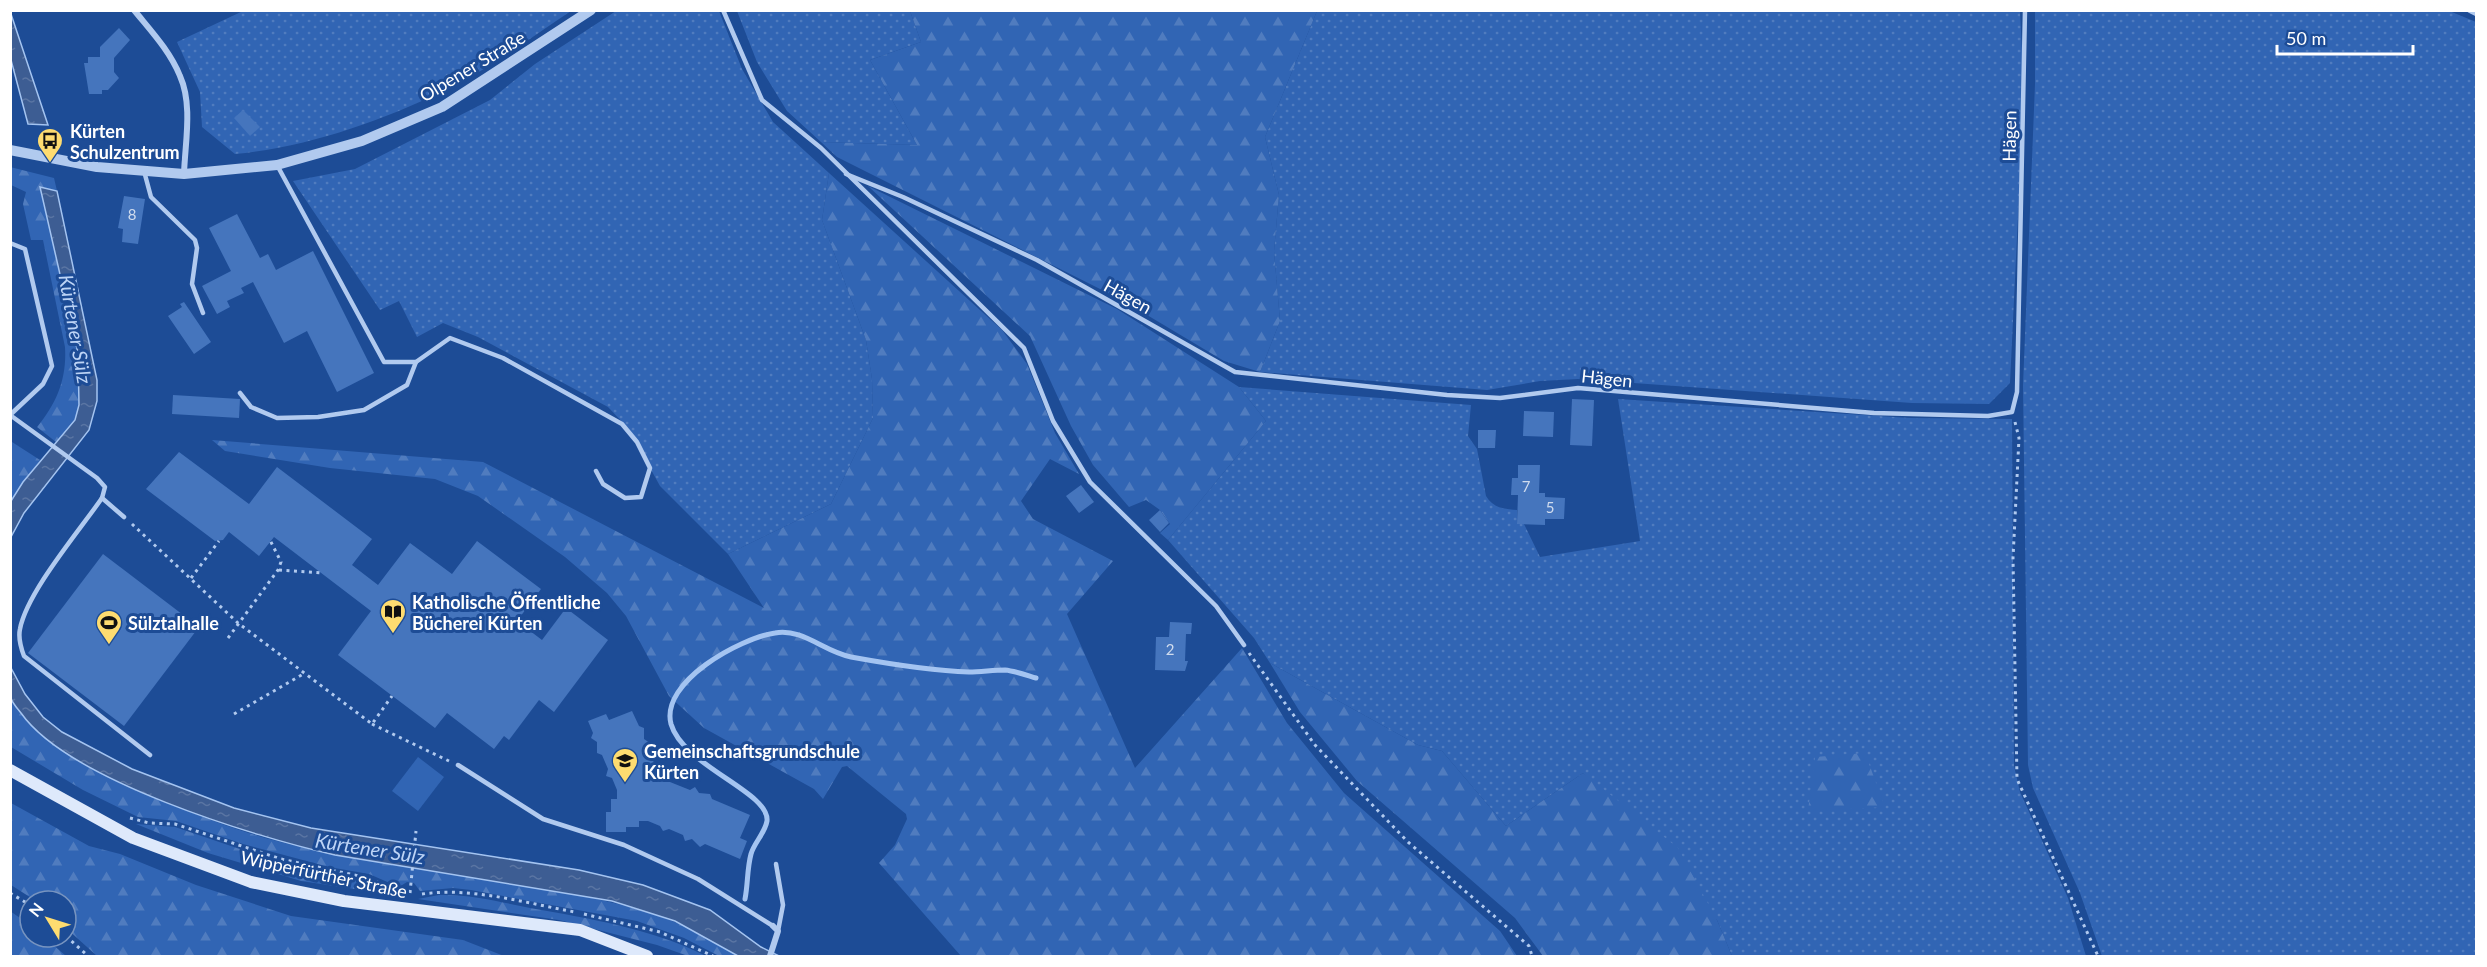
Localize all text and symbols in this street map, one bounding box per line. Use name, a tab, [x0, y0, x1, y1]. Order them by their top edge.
scale bar	[2277, 18, 2414, 56]
street label: Olpener Straße	[415, 26, 529, 106]
text: 50 m	[2286, 27, 2326, 49]
street label: Hägen	[1998, 110, 2020, 162]
place label: Kürten Schulzentrum	[70, 120, 180, 163]
bus stop icon: Kürten Schulzentrum	[35, 126, 65, 164]
house number: 8	[128, 205, 136, 223]
water label: Kürtener Sülz	[55, 272, 98, 386]
street label: Hägen	[1100, 274, 1156, 318]
street label: Hägen	[1580, 364, 1634, 392]
house number: 7	[1522, 477, 1531, 495]
house number: 5	[1546, 498, 1554, 516]
place label: Katholische Öffentliche Bücherei Kürten	[412, 591, 601, 634]
library icon: Katholische Öffentliche Bücherei Kürten	[378, 597, 408, 635]
sports icon: Sülztalhalle	[94, 608, 124, 646]
place label: Sülztalhalle	[128, 612, 219, 634]
house number: 2	[1166, 640, 1174, 658]
place label: Gemeinschaftsgrundschule Kürten	[644, 740, 860, 783]
school or university icon: Gemeinschaftsgrundschule Kürten	[610, 746, 640, 784]
water label: Kürtener Sülz	[314, 827, 427, 869]
street label: Wipperfürther Straße	[239, 846, 409, 902]
north arrow	[18, 889, 78, 949]
text: N	[25, 899, 47, 920]

